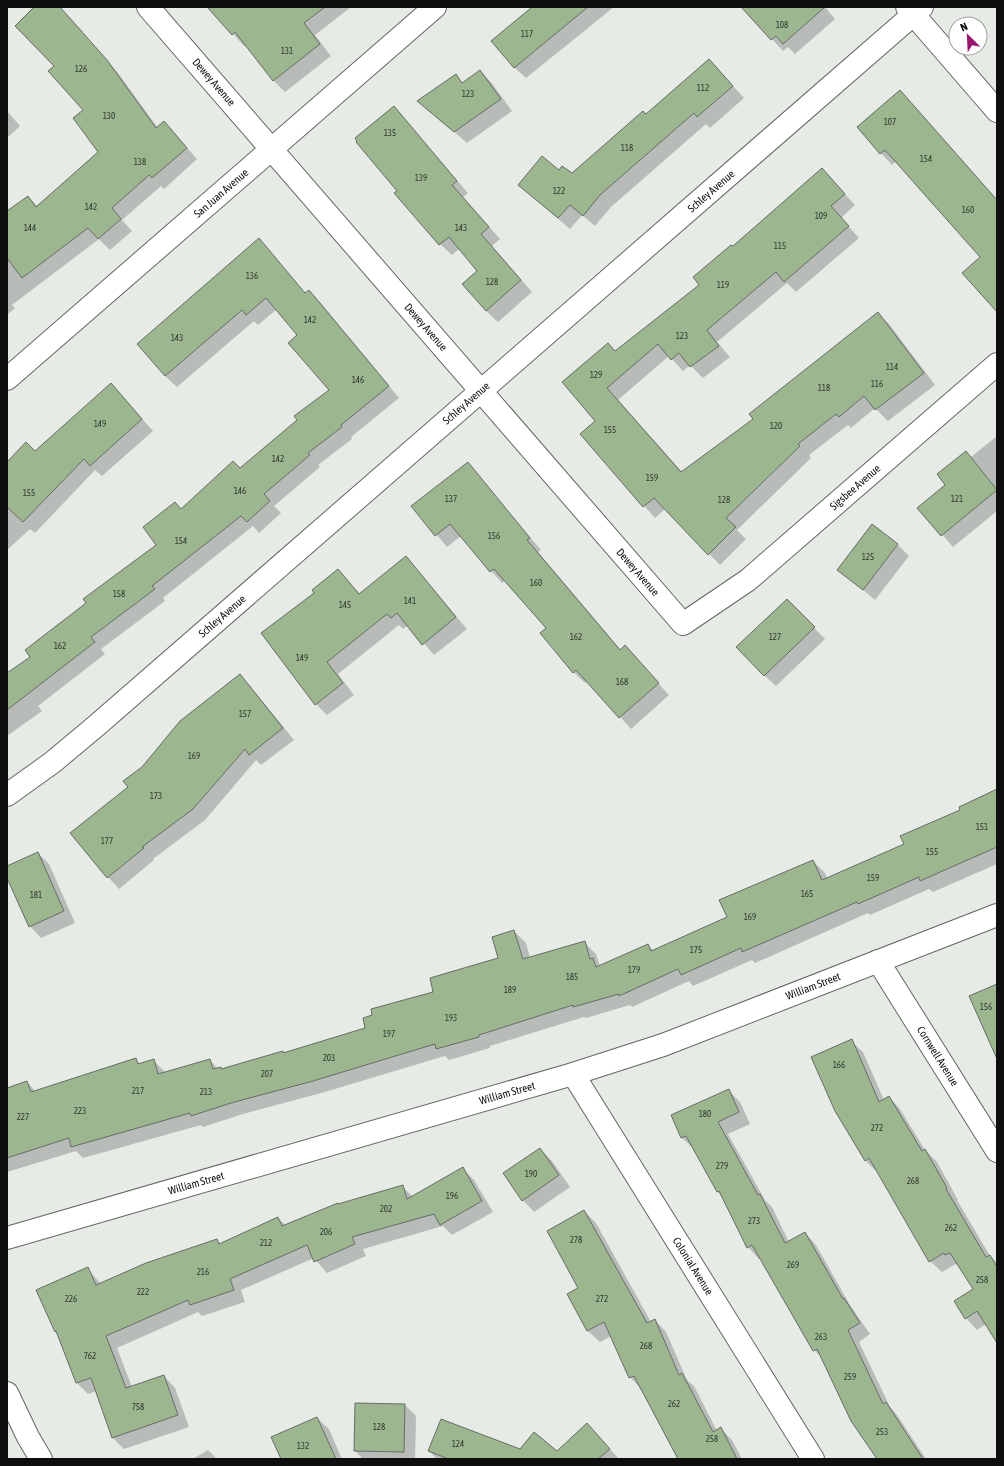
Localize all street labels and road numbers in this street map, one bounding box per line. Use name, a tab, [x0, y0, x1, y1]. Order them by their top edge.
street label: Dewey Avenue	[190, 56, 238, 108]
street label: San Juan Avenue	[191, 166, 251, 220]
street label: Schley Avenue	[685, 167, 737, 215]
street label: Dewey Avenue	[402, 301, 450, 353]
street label: Schley Avenue	[440, 379, 492, 427]
street label: Sigsbee Avenue	[827, 462, 883, 512]
street label: Dewey Avenue	[614, 546, 662, 598]
street label: Schley Avenue	[196, 592, 248, 640]
street label: William Street	[784, 970, 842, 1002]
street label: Cornwell Avenue	[915, 1024, 961, 1088]
street label: William Street	[478, 1079, 536, 1107]
street label: William Street	[167, 1169, 225, 1197]
street label: Colonial Avenue	[670, 1235, 716, 1297]

